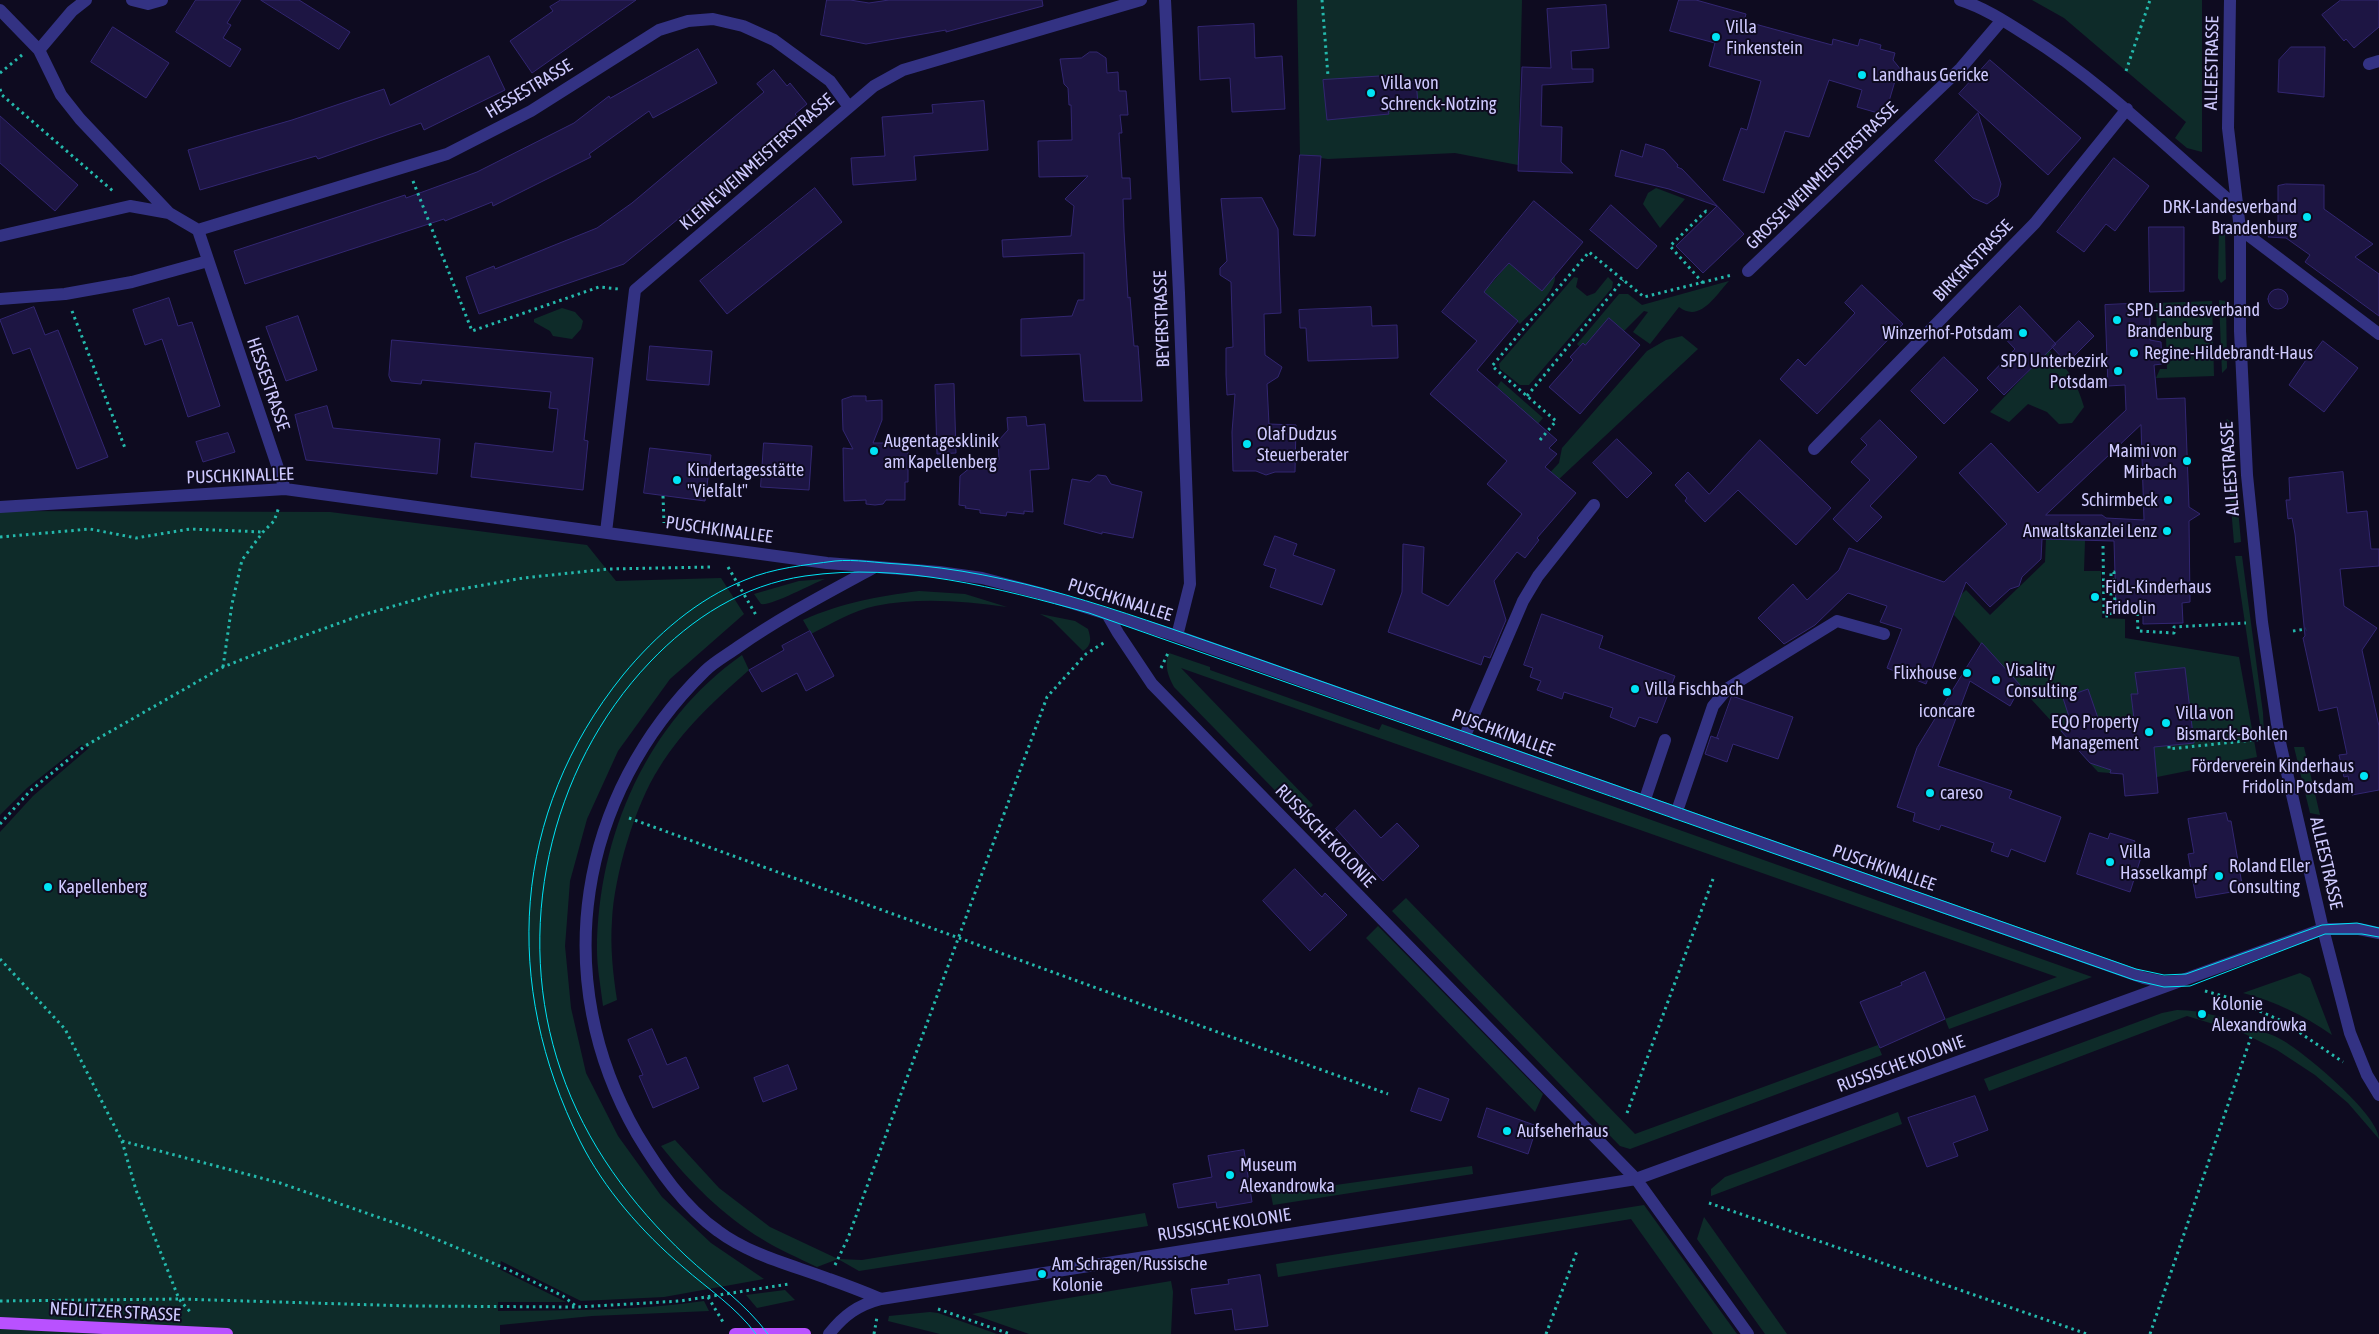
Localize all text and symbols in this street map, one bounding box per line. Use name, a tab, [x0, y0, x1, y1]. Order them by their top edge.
place label: Villa Finkenstein	[1726, 16, 1803, 58]
street label: ALLEESTRASSE	[2200, 16, 2224, 110]
marker: Villa Finkenstein	[1710, 31, 1722, 43]
street label: HESSESTRASSE	[482, 55, 576, 123]
place label: Landhaus Gericke	[1872, 64, 1989, 86]
marker: Landhaus Gericke	[1856, 69, 1868, 81]
place label: Villa von Schrenck-Notzing	[1381, 72, 1497, 115]
marker: Villa von Schrenck-Notzing	[1365, 87, 1377, 99]
street label: KLEINE WEINMEISTERSTRASSE	[675, 89, 839, 235]
street label: GROSSE WEINMEISTERSTRASSE	[1742, 98, 1902, 254]
place label: DRK-Landesverband Brandenburg	[2163, 196, 2297, 238]
marker: DRK-Landesverband Brandenburg	[2301, 211, 2313, 223]
street label: BIRKENSTRASSE	[1929, 216, 2017, 306]
street label: BEYERSTRASSE	[1150, 270, 1174, 368]
place label: SPD-Landesverband Brandenburg	[2127, 299, 2260, 342]
marker: SPD-Landesverband Brandenburg	[2111, 314, 2123, 326]
place label: Winzerhof-Potsdam	[1882, 322, 2013, 344]
marker: Winzerhof-Potsdam	[2017, 327, 2029, 339]
street label: HESSESTRASSE	[242, 335, 294, 433]
place label: Regine-Hildebrandt-Haus	[2144, 342, 2313, 364]
marker: Regine-Hildebrandt-Haus	[2128, 347, 2140, 359]
place label: SPD Unterbezirk Potsdam	[2001, 350, 2108, 392]
marker: SPD Unterbezirk Potsdam	[2112, 365, 2124, 377]
street label: ALLEESTRASSE	[2216, 421, 2244, 517]
place label: Olaf Dudzus Steuerberater	[1257, 423, 1348, 466]
place label: Augentagesklinik am Kapellenberg	[884, 430, 999, 472]
marker: Olaf Dudzus Steuerberater	[1241, 438, 1253, 450]
place label: Maimi von Mirbach	[2108, 440, 2177, 482]
marker: Augentagesklinik am Kapellenberg	[868, 445, 880, 457]
marker: Maimi von Mirbach	[2181, 455, 2193, 467]
place label: Kindertagesstätte "Vielfalt"	[687, 459, 804, 502]
street label: PUSCHKINALLEE	[186, 463, 294, 489]
marker: Kindertagesstätte "Vielfalt"	[671, 474, 683, 486]
place label: Schirmbeck	[2081, 489, 2158, 511]
marker: Schirmbeck	[2162, 494, 2174, 506]
street label: PUSCHKINALLEE	[664, 512, 774, 548]
place label: Anwaltskanzlei Lenz	[2023, 520, 2157, 542]
marker: Anwaltskanzlei Lenz	[2161, 525, 2173, 537]
street label: PUSCHKINALLEE	[1065, 574, 1175, 626]
place label: FidL-Kinderhaus Fridolin	[2105, 576, 2211, 618]
marker: FidL-Kinderhaus Fridolin	[2089, 591, 2101, 603]
place label: Visality Consulting	[2006, 659, 2077, 702]
place label: Flixhouse	[1893, 662, 1957, 684]
marker: Flixhouse	[1961, 667, 1973, 679]
marker: Visality Consulting	[1990, 674, 2002, 686]
place label: Villa Fischbach	[1645, 678, 1744, 700]
marker: Villa Fischbach	[1629, 683, 1641, 695]
marker: iconcare	[1941, 686, 1953, 698]
place label: iconcare	[1919, 700, 1975, 722]
place label: Villa von Bismarck-Bohlen	[2176, 702, 2288, 744]
street label: PUSCHKINALLEE	[1449, 704, 1557, 762]
place label: EQO Property Management	[2051, 711, 2139, 754]
marker: Villa von Bismarck-Bohlen	[2160, 717, 2172, 729]
marker: EQO Property Management	[2143, 726, 2155, 738]
place label: Förderverein Kinderhaus Fridolin Potsdam	[2191, 755, 2354, 798]
marker: Förderverein Kinderhaus Fridolin Potsdam	[2358, 770, 2370, 782]
street label: RUSSISCHE KOLONIE	[1271, 780, 1379, 892]
place label: careso	[1940, 782, 1983, 804]
marker: careso	[1924, 787, 1936, 799]
street label: ALLEESTRASSE	[2305, 815, 2347, 911]
street label: PUSCHKINALLEE	[1830, 840, 1938, 896]
place label: Villa Hasselkampf	[2120, 841, 2207, 884]
place label: Roland Eller Consulting	[2229, 855, 2310, 898]
marker: Villa Hasselkampf	[2104, 856, 2116, 868]
marker: Roland Eller Consulting	[2213, 870, 2225, 882]
place label: Kapellenberg	[58, 876, 147, 898]
marker: Kapellenberg	[42, 881, 54, 893]
place label: Kolonie Alexandrowka	[2212, 993, 2307, 1036]
marker: Kolonie Alexandrowka	[2196, 1008, 2208, 1020]
street label: RUSSISCHE KOLONIE	[1834, 1031, 1968, 1097]
place label: Aufseherhaus	[1517, 1120, 1608, 1142]
marker: Aufseherhaus	[1501, 1125, 1513, 1137]
place label: Museum Alexandrowka	[1240, 1154, 1335, 1196]
marker: Museum Alexandrowka	[1224, 1169, 1236, 1181]
street label: RUSSISCHE KOLONIE	[1156, 1204, 1292, 1246]
place label: Am Schragen/Russische Kolonie	[1052, 1253, 1207, 1296]
marker: Am Schragen/Russische Kolonie	[1036, 1268, 1048, 1280]
street label: NEDLITZER STRASSE	[49, 1298, 181, 1326]

